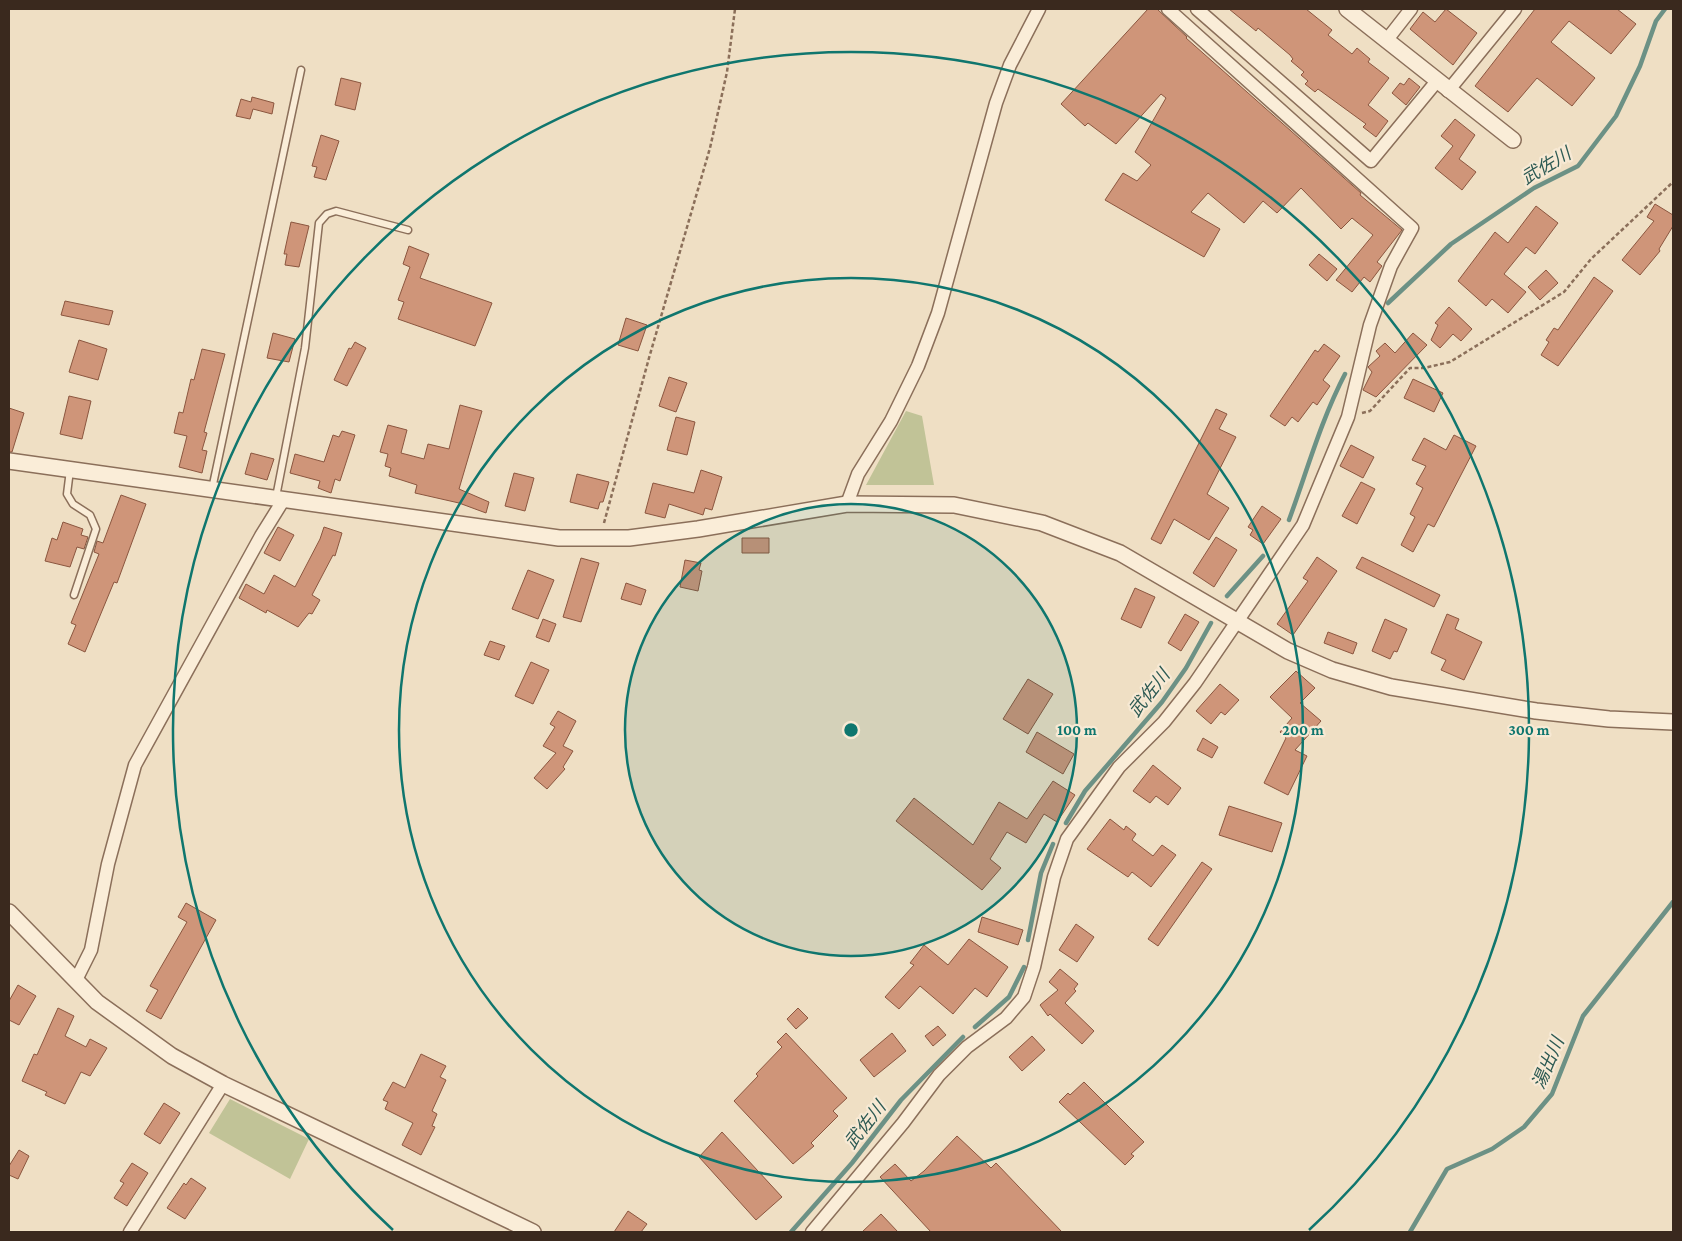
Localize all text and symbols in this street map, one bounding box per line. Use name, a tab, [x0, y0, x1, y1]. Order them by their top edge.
water label: 武佐川	[1518, 142, 1576, 188]
water label: 武佐川	[1124, 664, 1175, 720]
centre of rings	[842, 721, 860, 739]
text: 100 m	[1057, 722, 1097, 738]
text: 200 m	[1282, 722, 1324, 738]
text: 300 m	[1508, 722, 1550, 738]
water label: 湯出川	[1528, 1032, 1569, 1092]
water label: 武佐川	[840, 1096, 891, 1152]

